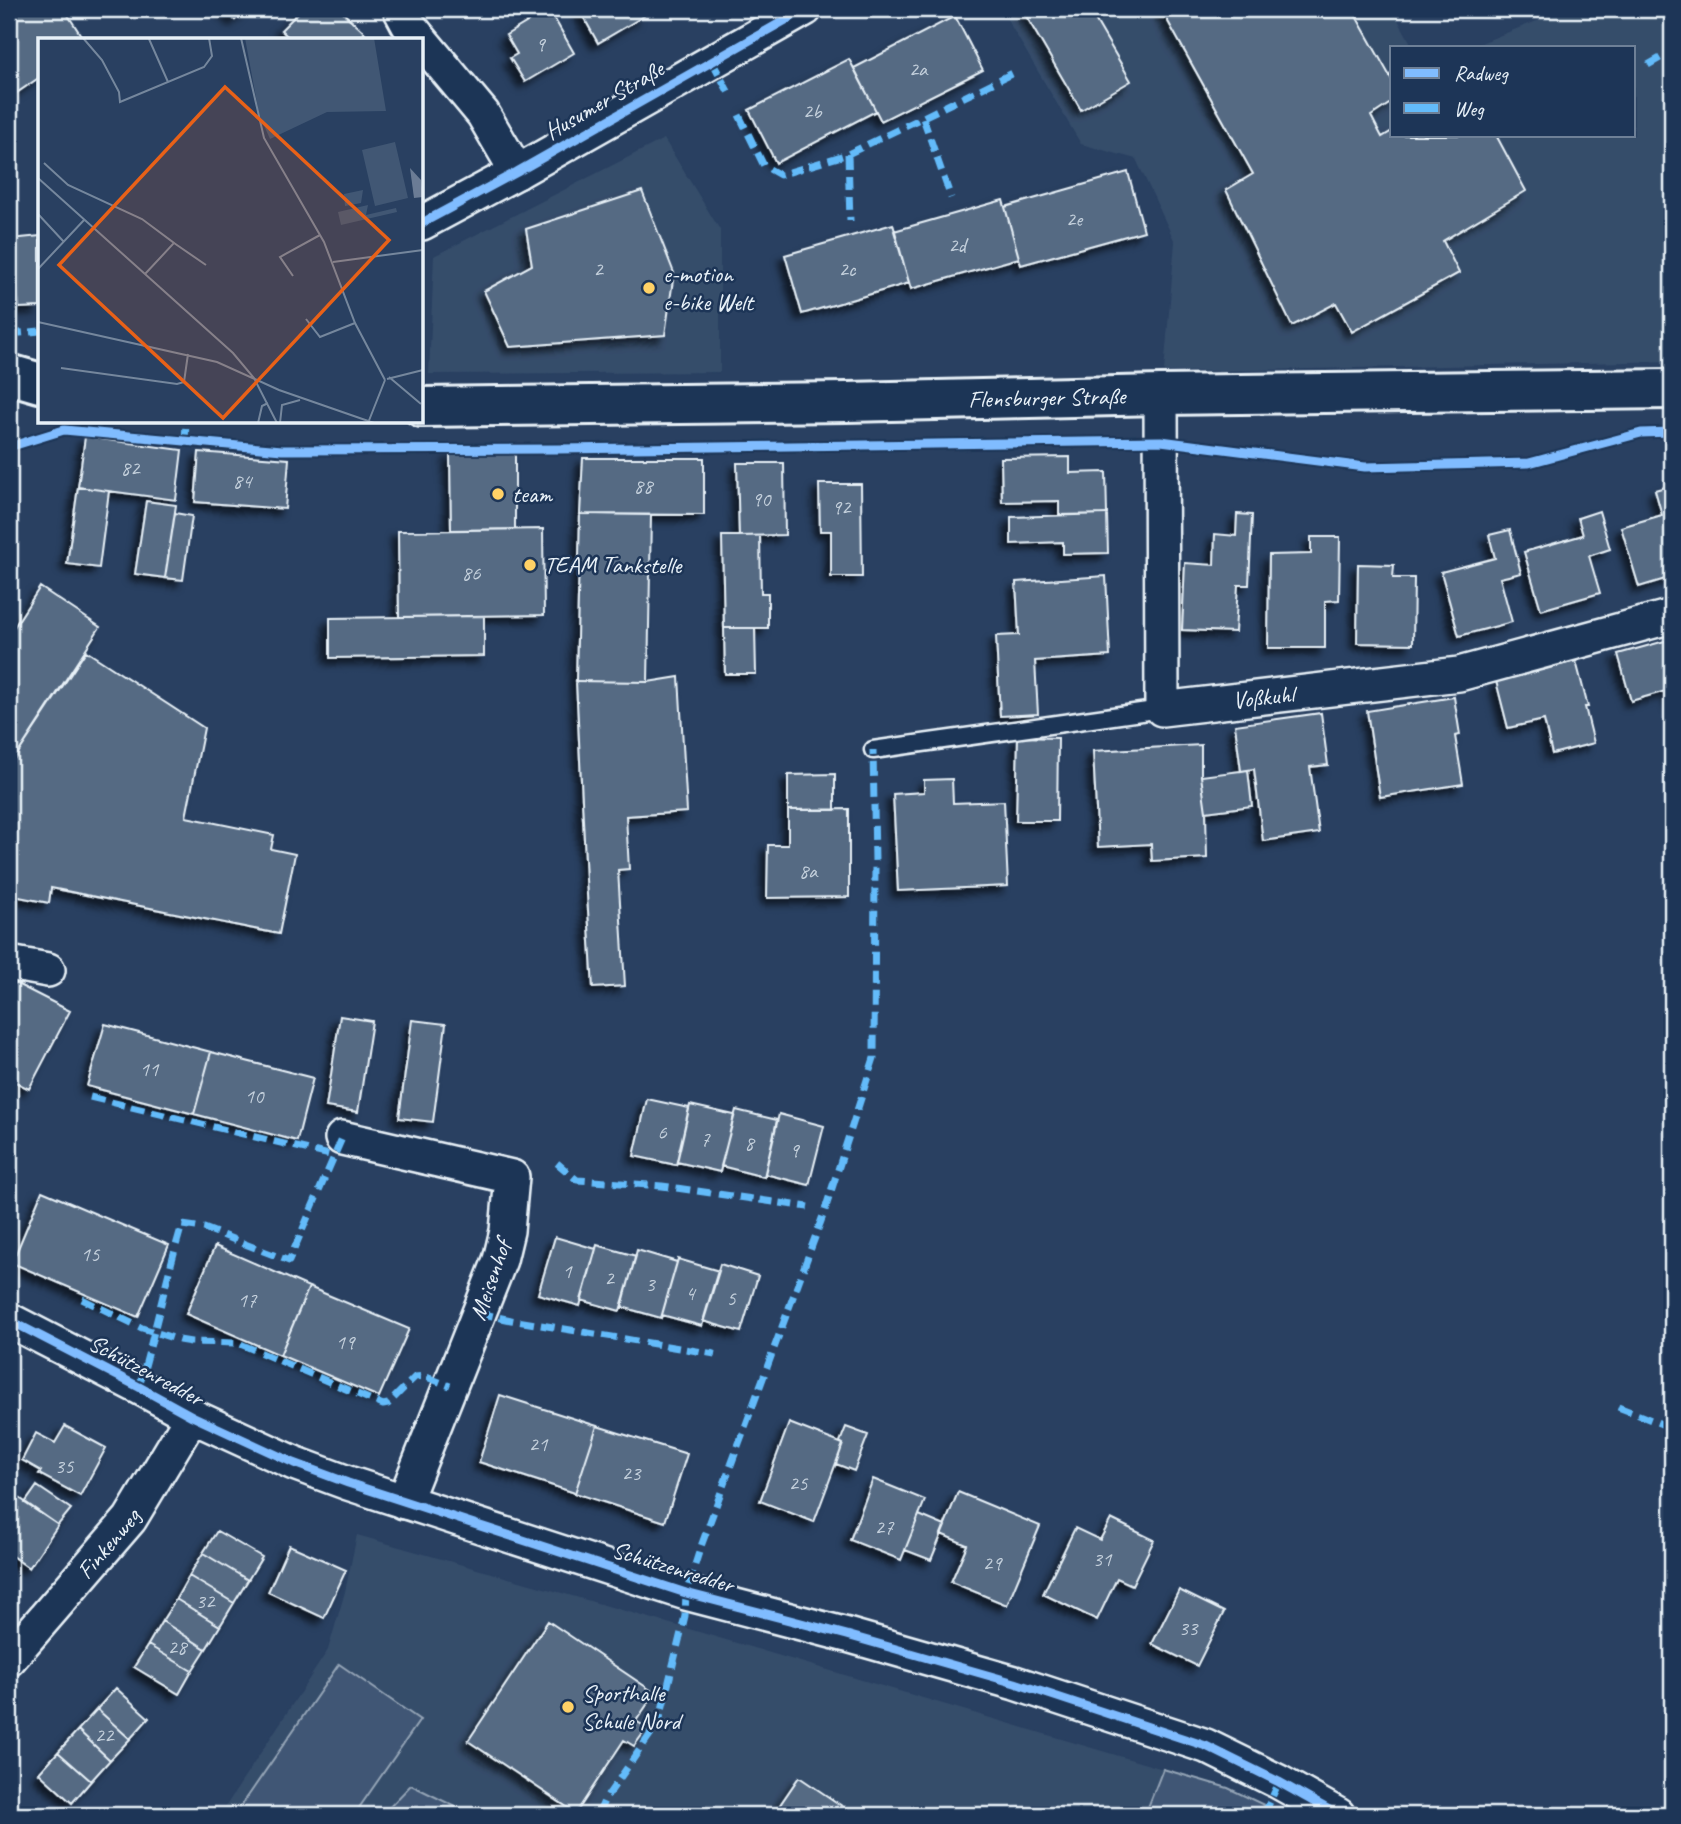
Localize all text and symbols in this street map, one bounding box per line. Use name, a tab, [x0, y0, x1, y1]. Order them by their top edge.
house number: 9	[535, 31, 546, 57]
inset map	[38, 38, 424, 424]
legend	[1390, 46, 1636, 136]
street label: Husumer Straße	[539, 53, 671, 146]
house number: 2a	[909, 56, 929, 82]
text: Radweg	[1454, 60, 1509, 86]
text: Weg	[1454, 96, 1485, 122]
house number: 2b	[803, 98, 823, 124]
house number: 2e	[1066, 206, 1084, 232]
house number: 2d	[948, 232, 970, 258]
house number: 2	[593, 256, 604, 282]
house number: 2c	[839, 256, 857, 282]
place label: e-motion e-bike Welt	[663, 259, 755, 317]
marker: e-motion e-bike Welt	[641, 280, 657, 296]
street label: Flensburger Straße	[968, 381, 1128, 414]
house number: 82	[121, 455, 141, 481]
house number: 84	[233, 468, 254, 494]
house number: 88	[634, 473, 655, 499]
place label: team	[512, 479, 553, 509]
marker: team	[490, 486, 506, 502]
house number: 90	[752, 486, 772, 512]
house number: 92	[832, 494, 852, 520]
place label: TEAM Tankstelle	[544, 550, 684, 580]
marker: TEAM Tankstelle	[522, 557, 538, 573]
house number: 86	[462, 560, 481, 586]
street label: Voßkuhl	[1231, 678, 1300, 716]
house number: 8a	[799, 858, 819, 884]
house number: 11	[140, 1056, 160, 1082]
house number: 10	[245, 1083, 265, 1109]
house number: 6	[657, 1119, 667, 1145]
house number: 7	[700, 1126, 711, 1152]
house number: 8	[744, 1130, 756, 1156]
house number: 9	[789, 1137, 800, 1163]
street label: Meisenhof	[462, 1231, 519, 1324]
house number: 15	[81, 1241, 101, 1267]
house number: 1	[562, 1258, 573, 1284]
house number: 2	[604, 1265, 615, 1291]
house number: 3	[645, 1271, 656, 1297]
house number: 4	[685, 1280, 697, 1306]
house number: 5	[726, 1285, 737, 1311]
house number: 17	[238, 1287, 258, 1313]
street label: Schützenredder	[84, 1327, 210, 1414]
house number: 19	[336, 1329, 356, 1355]
house number: 21	[529, 1431, 549, 1457]
house number: 35	[55, 1453, 75, 1479]
house number: 23	[622, 1460, 642, 1486]
house number: 25	[789, 1470, 809, 1496]
street label: Finkenweg	[70, 1502, 148, 1585]
house number: 27	[875, 1514, 895, 1540]
street label: Schützenredder	[609, 1534, 740, 1600]
house number: 31	[1093, 1546, 1113, 1572]
house number: 29	[983, 1550, 1003, 1576]
house number: 32	[196, 1588, 216, 1614]
house number: 33	[1179, 1615, 1199, 1641]
house number: 28	[168, 1634, 189, 1660]
place label: Sporthalle Schule Nord	[582, 1678, 684, 1736]
marker: Sporthalle Schule Nord	[560, 1699, 576, 1715]
house number: 22	[95, 1722, 115, 1748]

